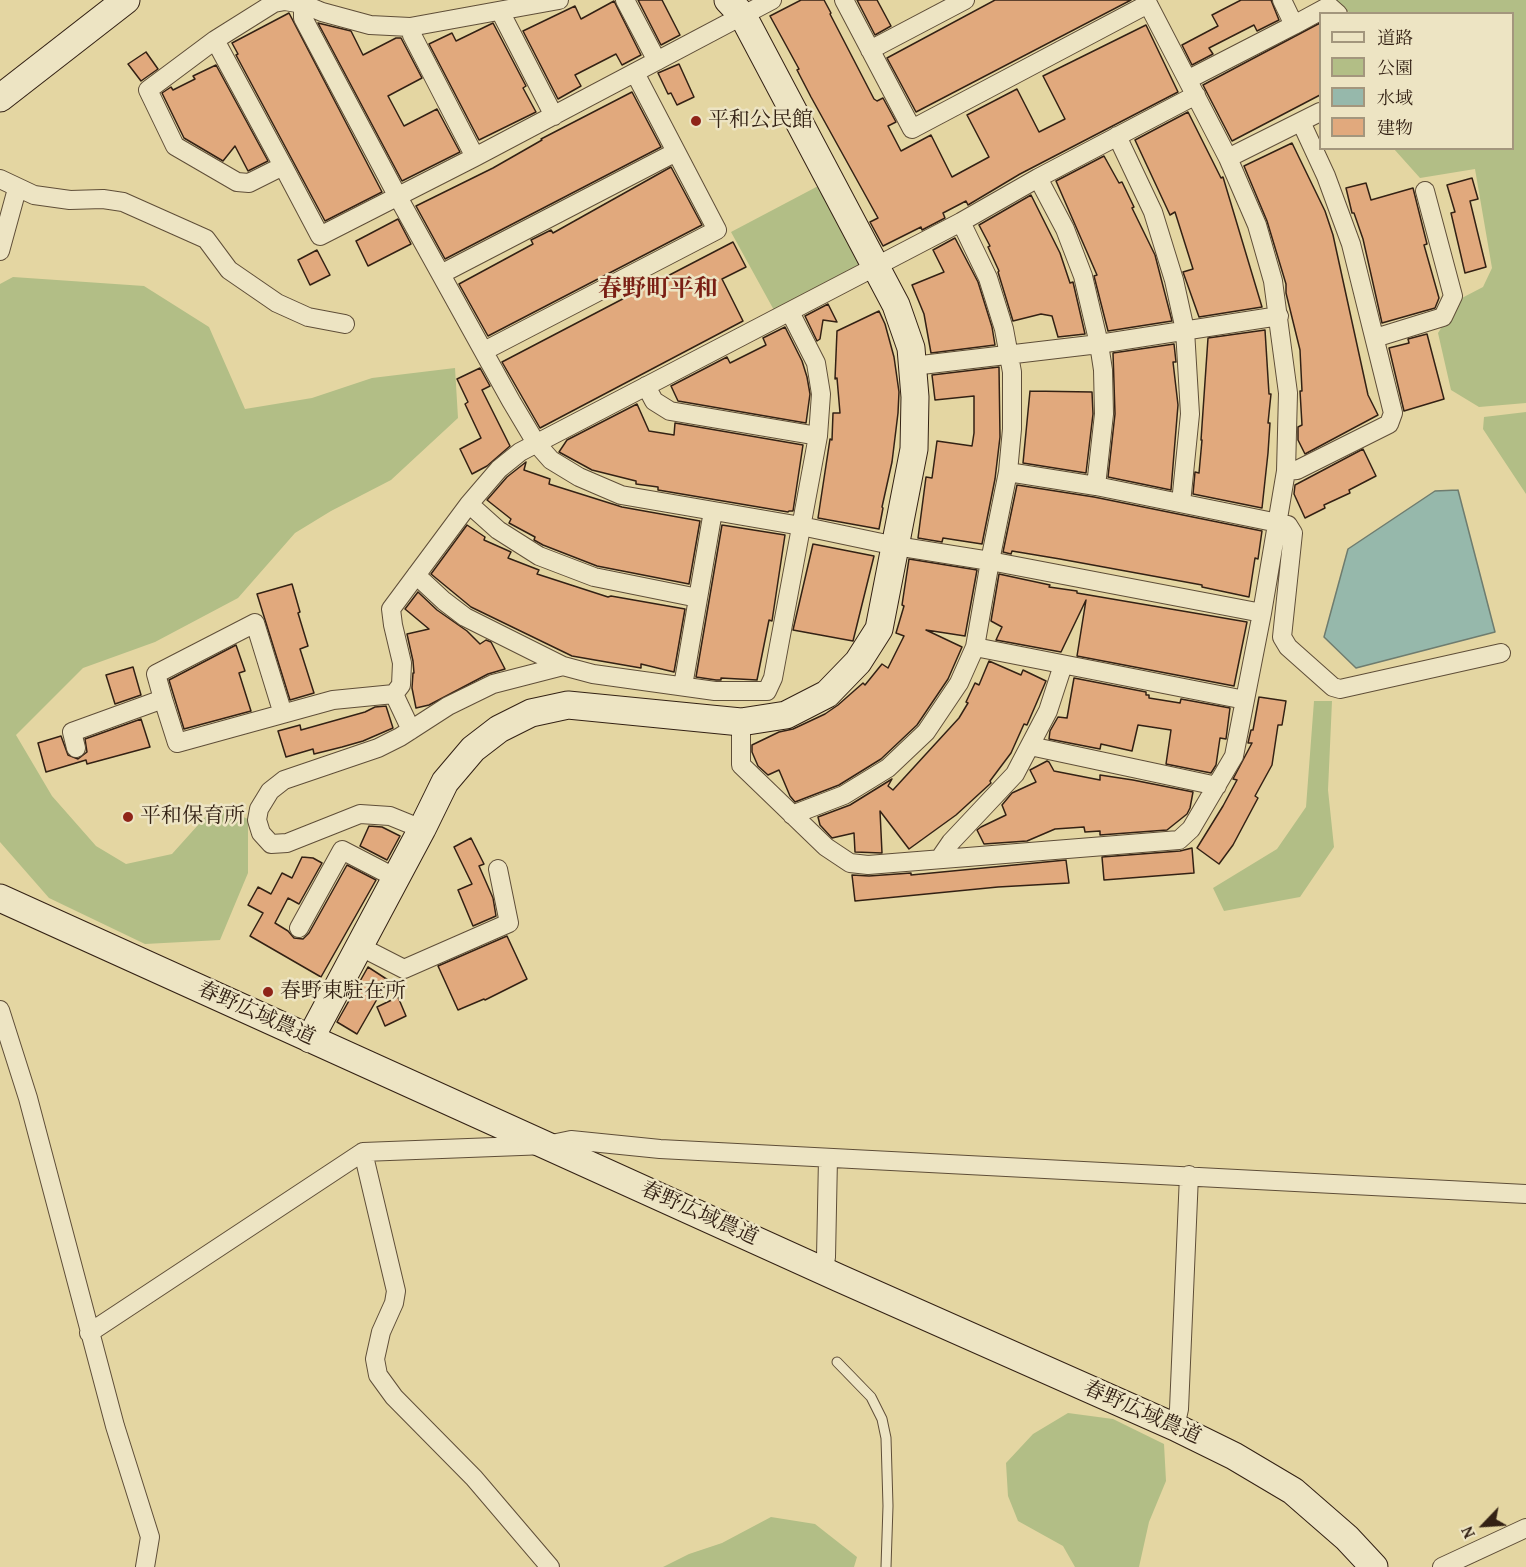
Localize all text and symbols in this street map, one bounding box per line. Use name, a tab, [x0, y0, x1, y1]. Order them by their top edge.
legend	[1319, 12, 1514, 150]
text: 道路	[1377, 24, 1413, 51]
text: 公園	[1377, 54, 1413, 81]
text: 水域	[1377, 84, 1413, 111]
place label: 平和公民館	[708, 108, 813, 134]
marker: 平和公民館	[689, 114, 703, 128]
text: 建物	[1377, 114, 1413, 141]
district label: 春野町平和	[598, 276, 718, 304]
place label: 平和保育所	[140, 804, 245, 830]
marker: 平和保育所	[121, 810, 135, 824]
street label: 春野広域農道	[193, 977, 319, 1051]
place label: 春野東駐在所	[280, 979, 406, 1005]
marker: 春野東駐在所	[261, 985, 275, 999]
street label: 春野広域農道	[636, 1177, 762, 1251]
street label: 春野広域農道	[1079, 1376, 1205, 1450]
north arrow	[1454, 1495, 1514, 1555]
text: N	[1455, 1523, 1481, 1543]

